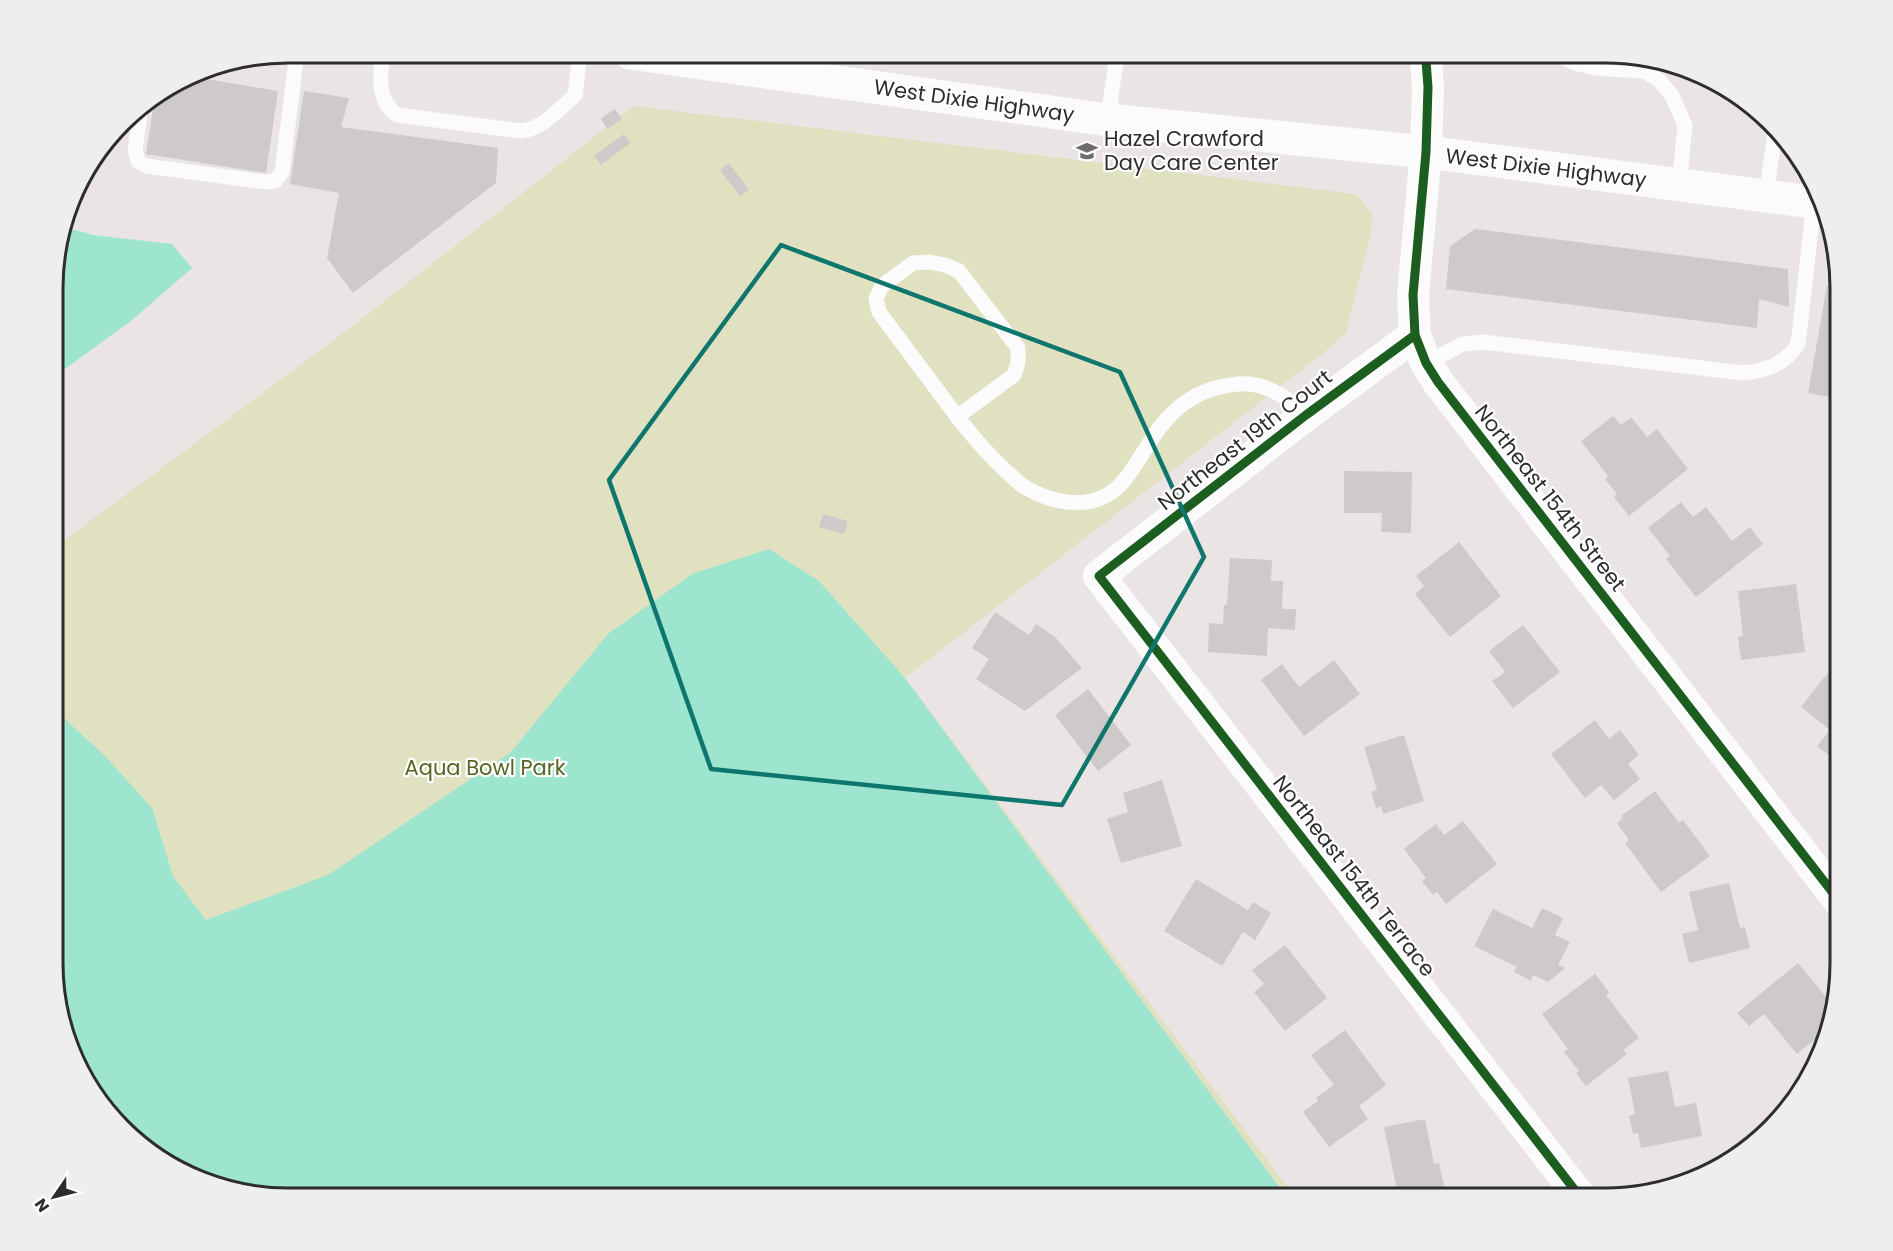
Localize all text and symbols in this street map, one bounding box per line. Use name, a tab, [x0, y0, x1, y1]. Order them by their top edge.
street label: West Dixie Highway	[872, 72, 1076, 129]
place label: Hazel Crawford Day Care Center	[1104, 124, 1279, 177]
school or university icon: Hazel Crawford Day Care Center	[1075, 139, 1099, 163]
street label: West Dixie Highway	[1444, 141, 1648, 194]
street label: Northeast 19th Court	[1152, 362, 1338, 517]
street label: Northeast 154th Street	[1468, 398, 1633, 597]
park label: Aqua Bowl Park	[405, 753, 566, 782]
street label: Northeast 154th Terrace	[1267, 769, 1442, 982]
north arrow	[24, 1167, 84, 1227]
text: N	[29, 1194, 55, 1217]

